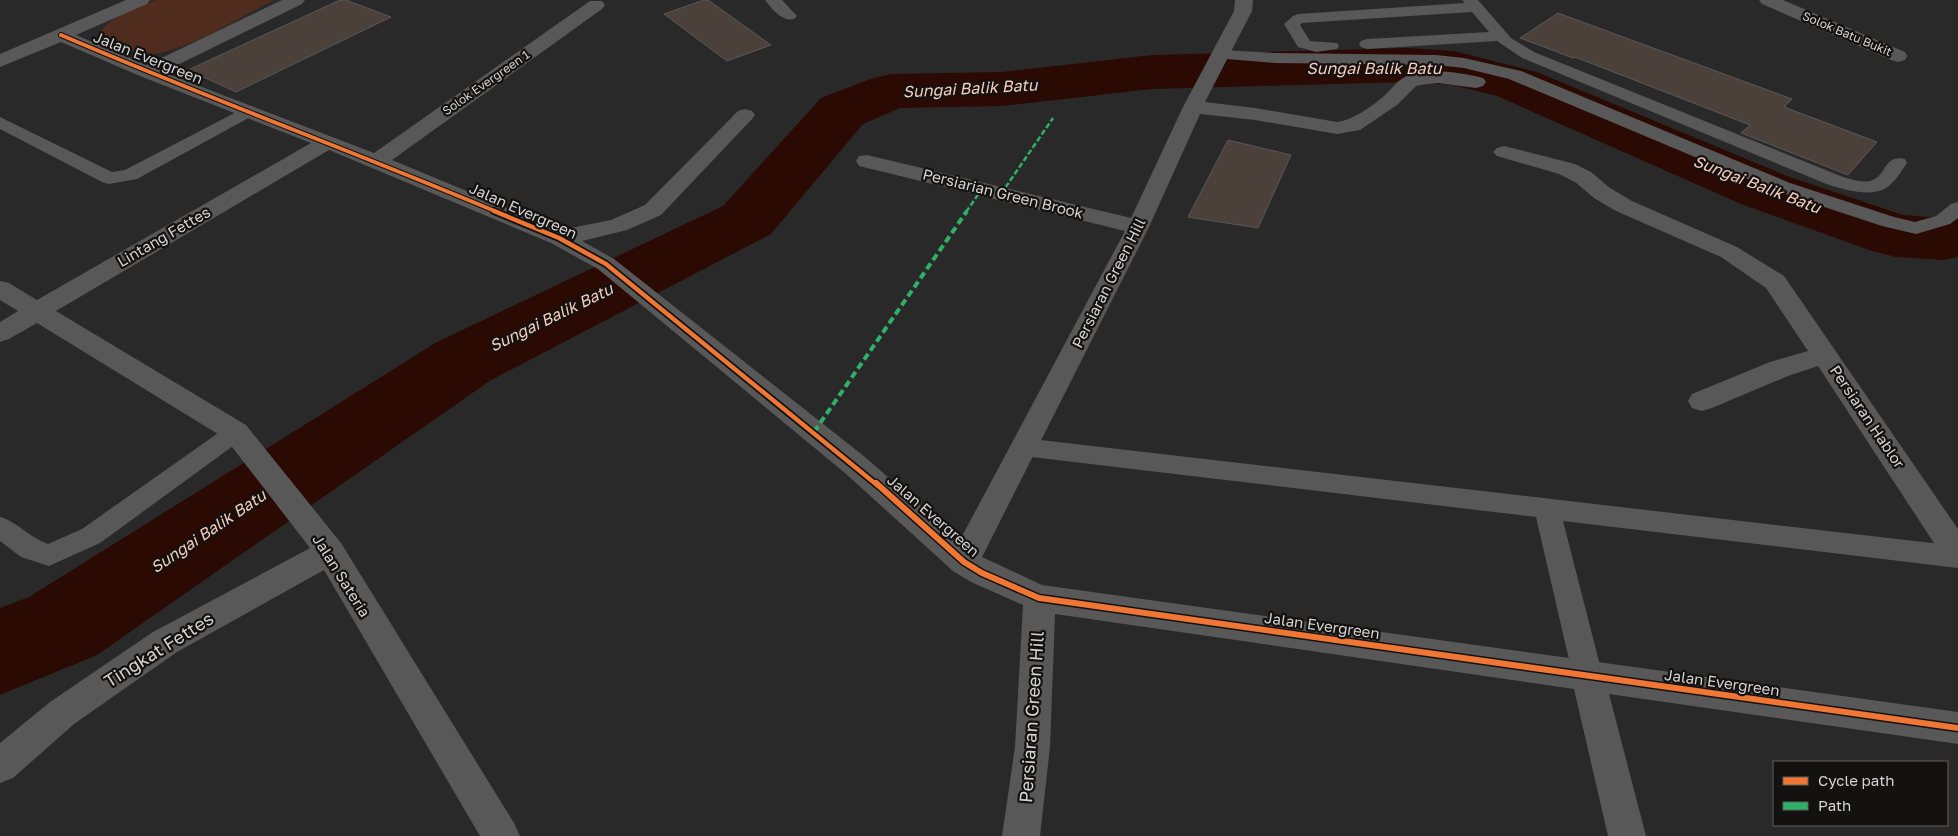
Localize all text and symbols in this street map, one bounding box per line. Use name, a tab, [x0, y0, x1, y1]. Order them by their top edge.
street label: Solok Batu Bukit	[1800, 8, 1894, 59]
street label: Jalan Evergreen	[91, 27, 206, 87]
street label: Solok Evergreen 1	[439, 47, 532, 118]
water label: Sungai Balik Batu	[1307, 58, 1443, 78]
water label: Sungai Balik Batu	[902, 74, 1039, 102]
water label: Sungai Balik Batu	[1690, 151, 1825, 218]
street label: Persiarian Green Brook	[921, 164, 1086, 222]
street label: Jalan Evergreen	[467, 178, 580, 242]
street label: Lintang Fettes	[114, 202, 213, 270]
street label: Persiaran Green Hill	[1068, 214, 1149, 351]
water label: Sungai Balik Batu	[486, 278, 617, 356]
street label: Persiaran Hablor	[1827, 361, 1909, 472]
street label: Jalan Evergreen	[884, 470, 983, 560]
water label: Sungai Balik Batu	[147, 484, 271, 577]
street label: Jalan Sateria	[309, 531, 374, 620]
street label: Tingkat Fettes	[100, 607, 217, 692]
street label: Jalan Evergreen	[1263, 608, 1381, 642]
street label: Persiaran Green Hill	[1014, 630, 1048, 804]
street label: Jalan Evergreen	[1663, 665, 1781, 699]
legend	[1773, 761, 1948, 826]
text: Cycle path	[1818, 771, 1894, 789]
text: Path	[1818, 796, 1851, 814]

